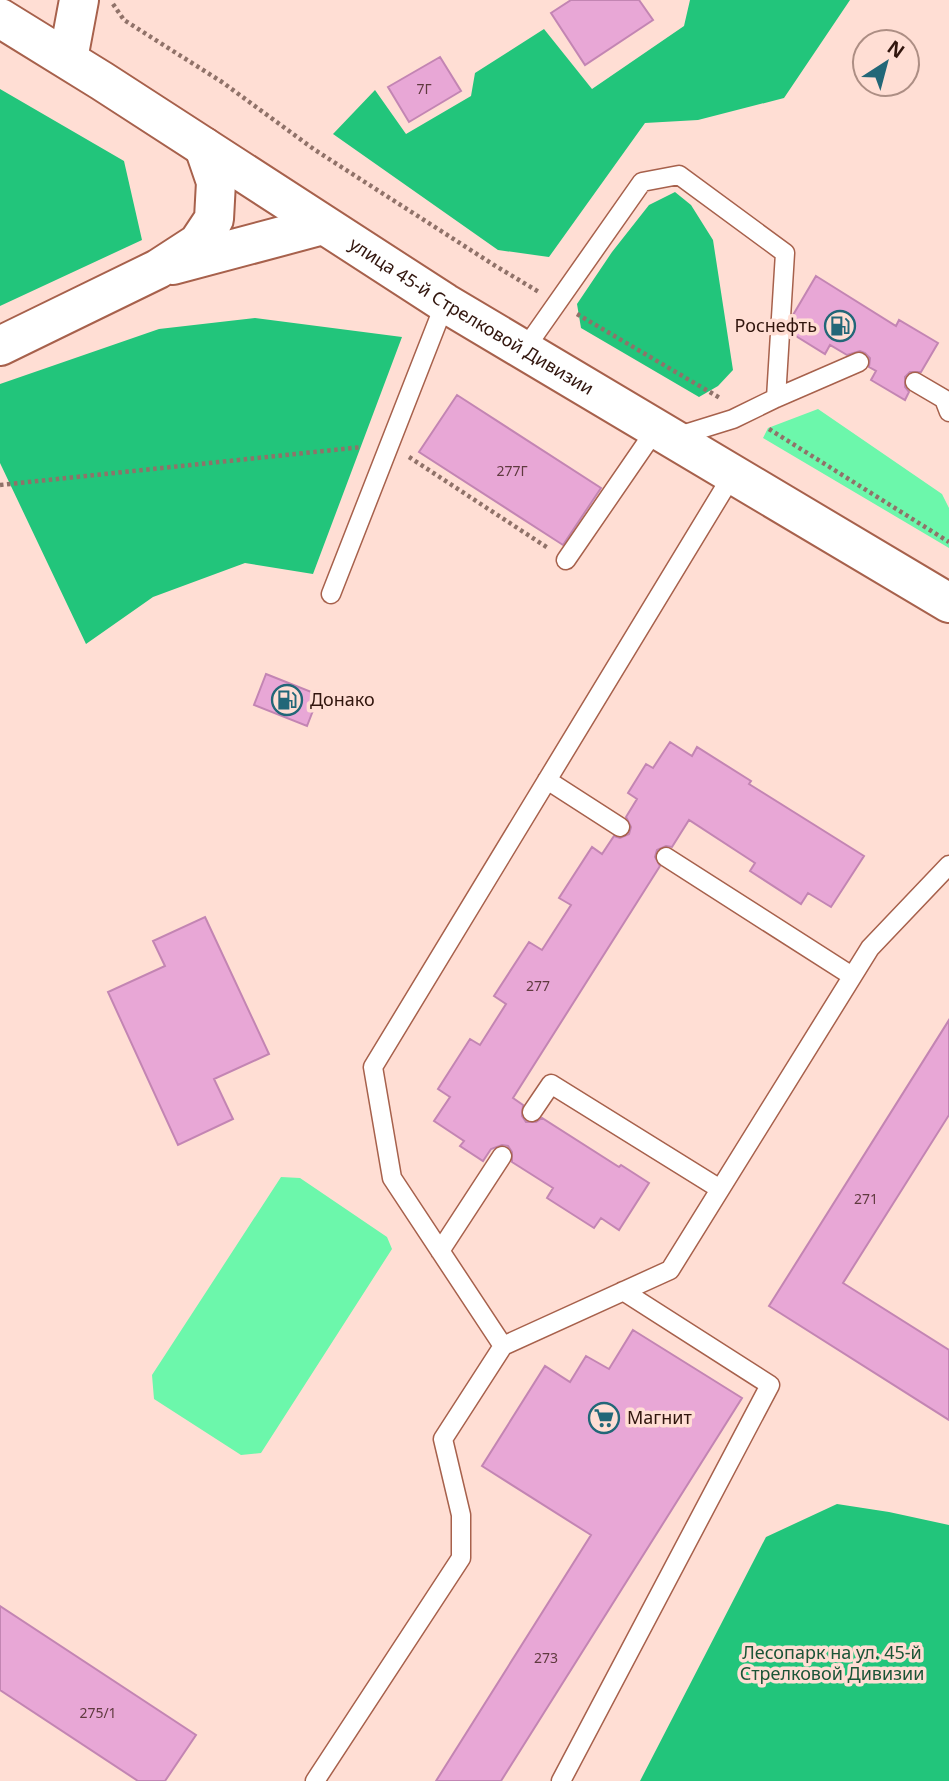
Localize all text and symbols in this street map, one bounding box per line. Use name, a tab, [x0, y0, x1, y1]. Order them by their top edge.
north arrow	[851, 28, 921, 98]
text: N	[882, 34, 910, 64]
house number: 7Г	[416, 79, 432, 98]
street label: улица 45-й Стрелковой Дивизии	[345, 231, 599, 400]
fuel station icon: Роснефть	[823, 309, 857, 343]
place label: Роснефть	[734, 313, 817, 337]
house number: 277Г	[496, 461, 528, 480]
fuel station icon: Донако	[270, 683, 304, 717]
place label: Донако	[310, 687, 375, 711]
house number: 277	[526, 976, 550, 995]
house number: 271	[854, 1189, 878, 1208]
supermarket icon: Магнит	[587, 1401, 621, 1435]
place label: Магнит	[627, 1405, 692, 1429]
park label: Лесопарк на ул. 45-й Стрелковой Дивизии	[740, 1640, 924, 1685]
house number: 273	[534, 1648, 558, 1667]
house number: 275/1	[79, 1703, 117, 1722]

